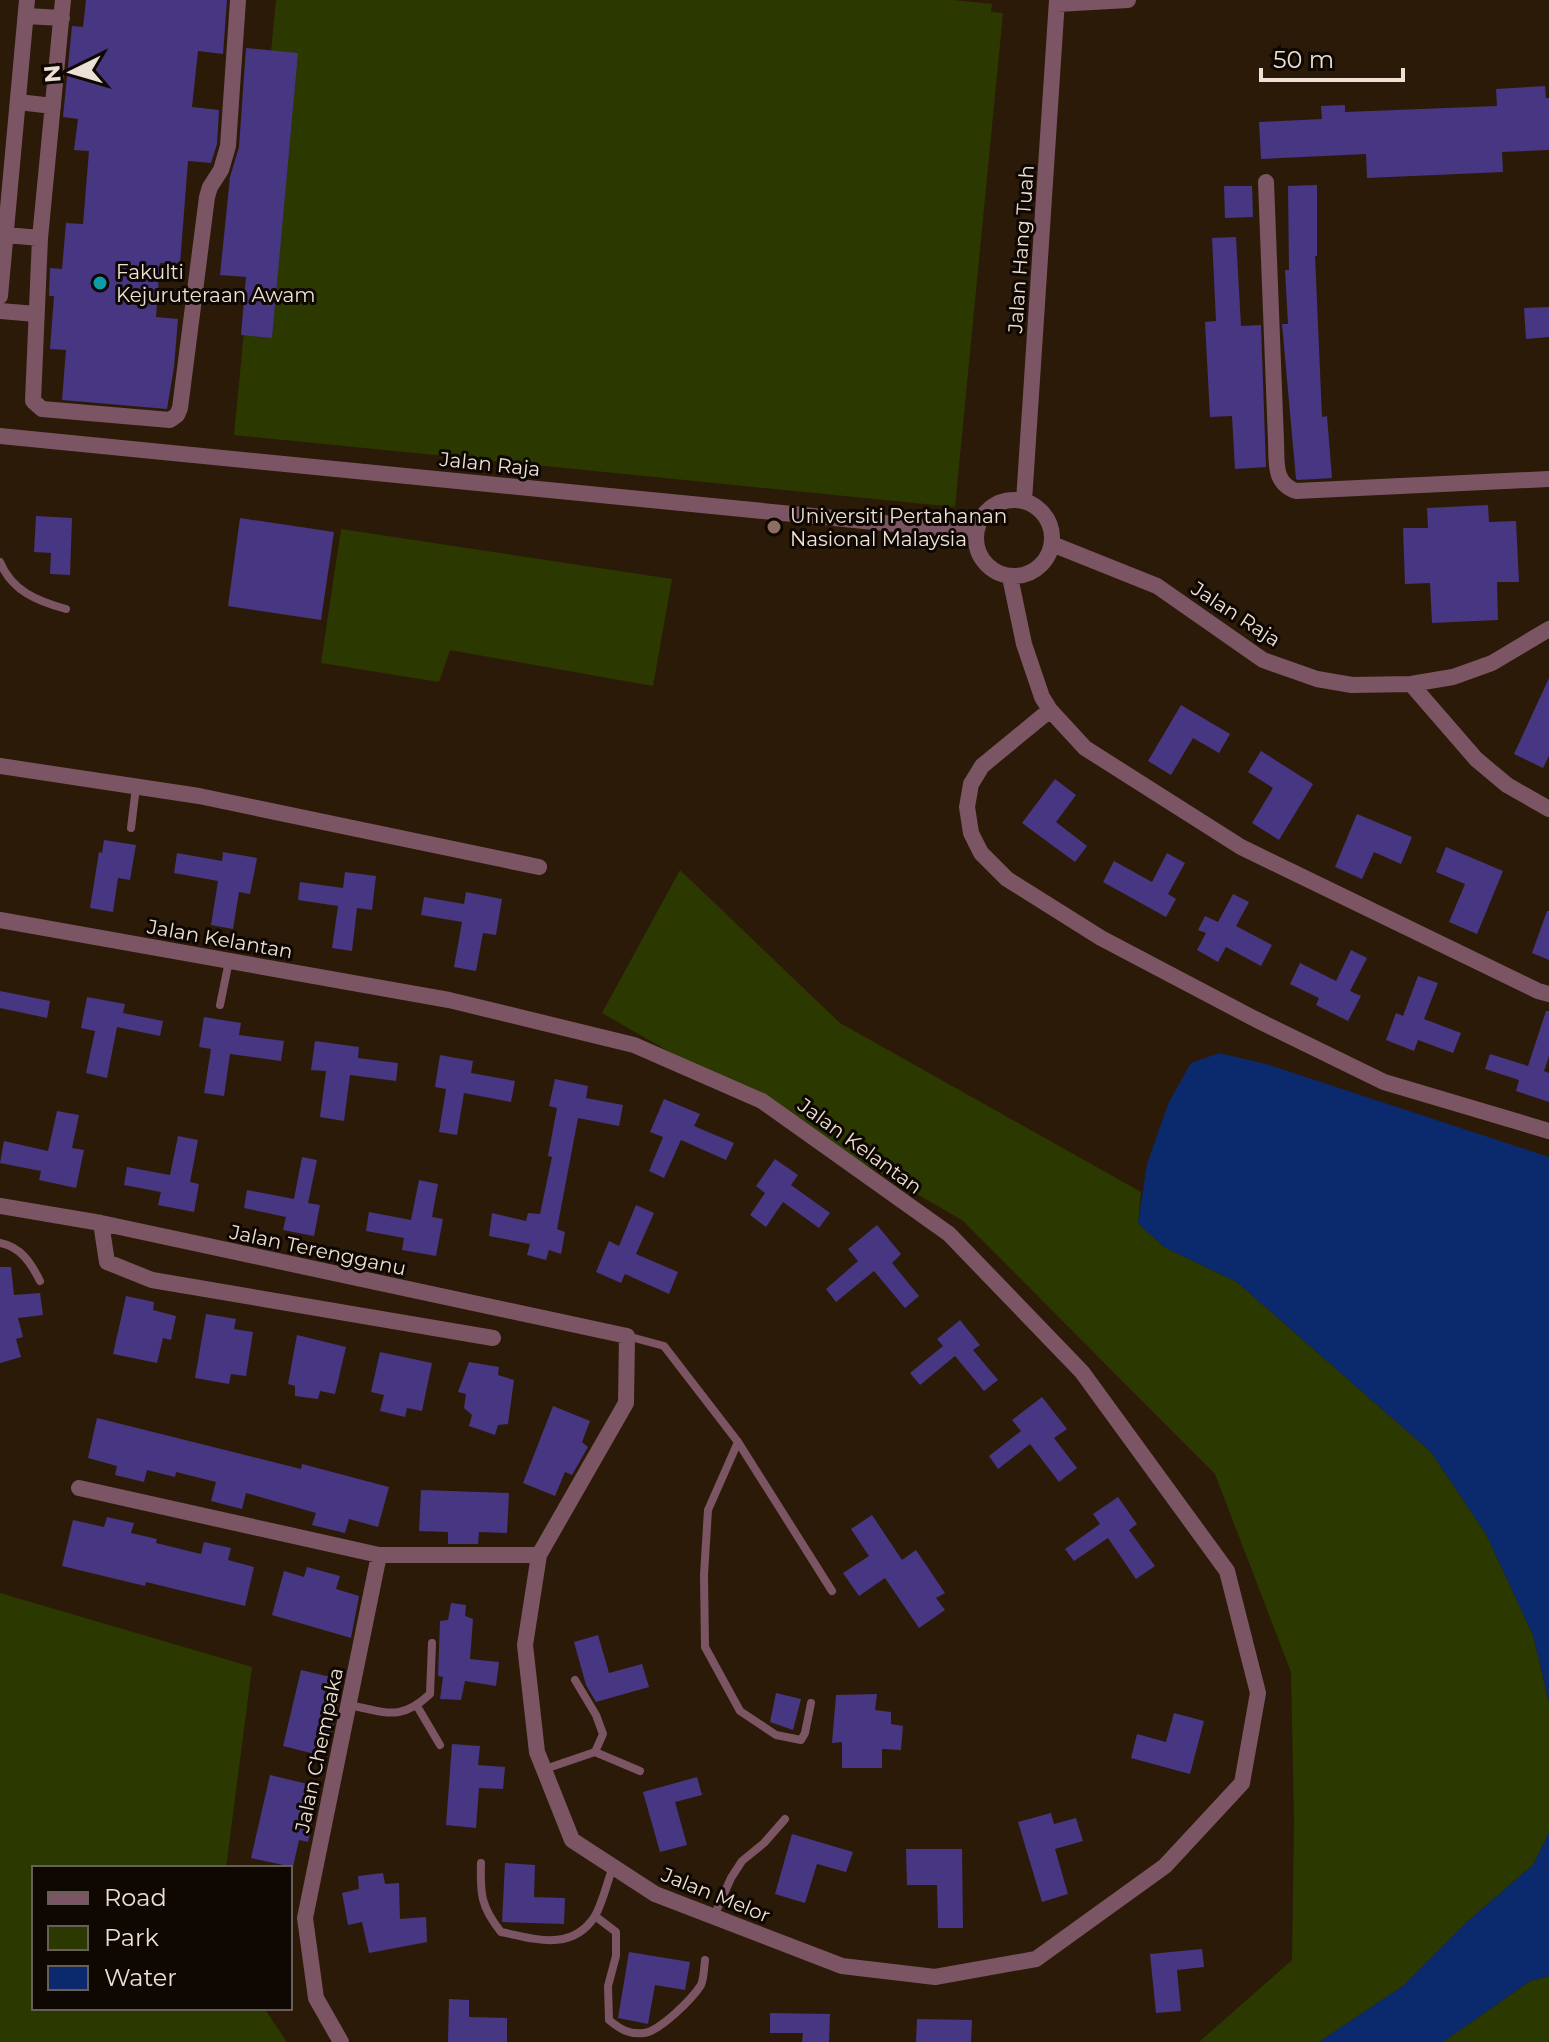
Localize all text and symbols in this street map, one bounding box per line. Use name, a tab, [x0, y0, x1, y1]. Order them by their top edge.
north arrow	[32, 32, 112, 112]
scale bar	[1261, 32, 1403, 82]
text: 50 m	[1273, 45, 1334, 74]
text: N	[38, 64, 67, 84]
street label: Jalan Hang Tuah	[1003, 164, 1039, 335]
place label: Fakulti Kejuruteraan Awam	[116, 260, 315, 307]
marker: Fakulti Kejuruteraan Awam	[91, 274, 109, 292]
street label: Jalan Raja	[437, 447, 542, 481]
place label: Universiti Pertahanan Nasional Malaysia	[790, 504, 1007, 551]
marker: Universiti Pertahanan Nasional Malaysia	[765, 518, 783, 536]
street label: Jalan Raja	[1186, 576, 1285, 652]
street label: Jalan Kelantan	[144, 914, 295, 964]
street label: Jalan Kelantan	[793, 1092, 927, 1199]
street label: Jalan Terengganu	[227, 1219, 408, 1280]
street label: Jalan Chempaka	[290, 1666, 348, 1835]
street label: Jalan Melor	[657, 1862, 774, 1928]
legend	[32, 1866, 292, 2010]
text: Road	[104, 1883, 167, 1912]
text: Park	[104, 1923, 159, 1952]
text: Water	[104, 1963, 177, 1992]

